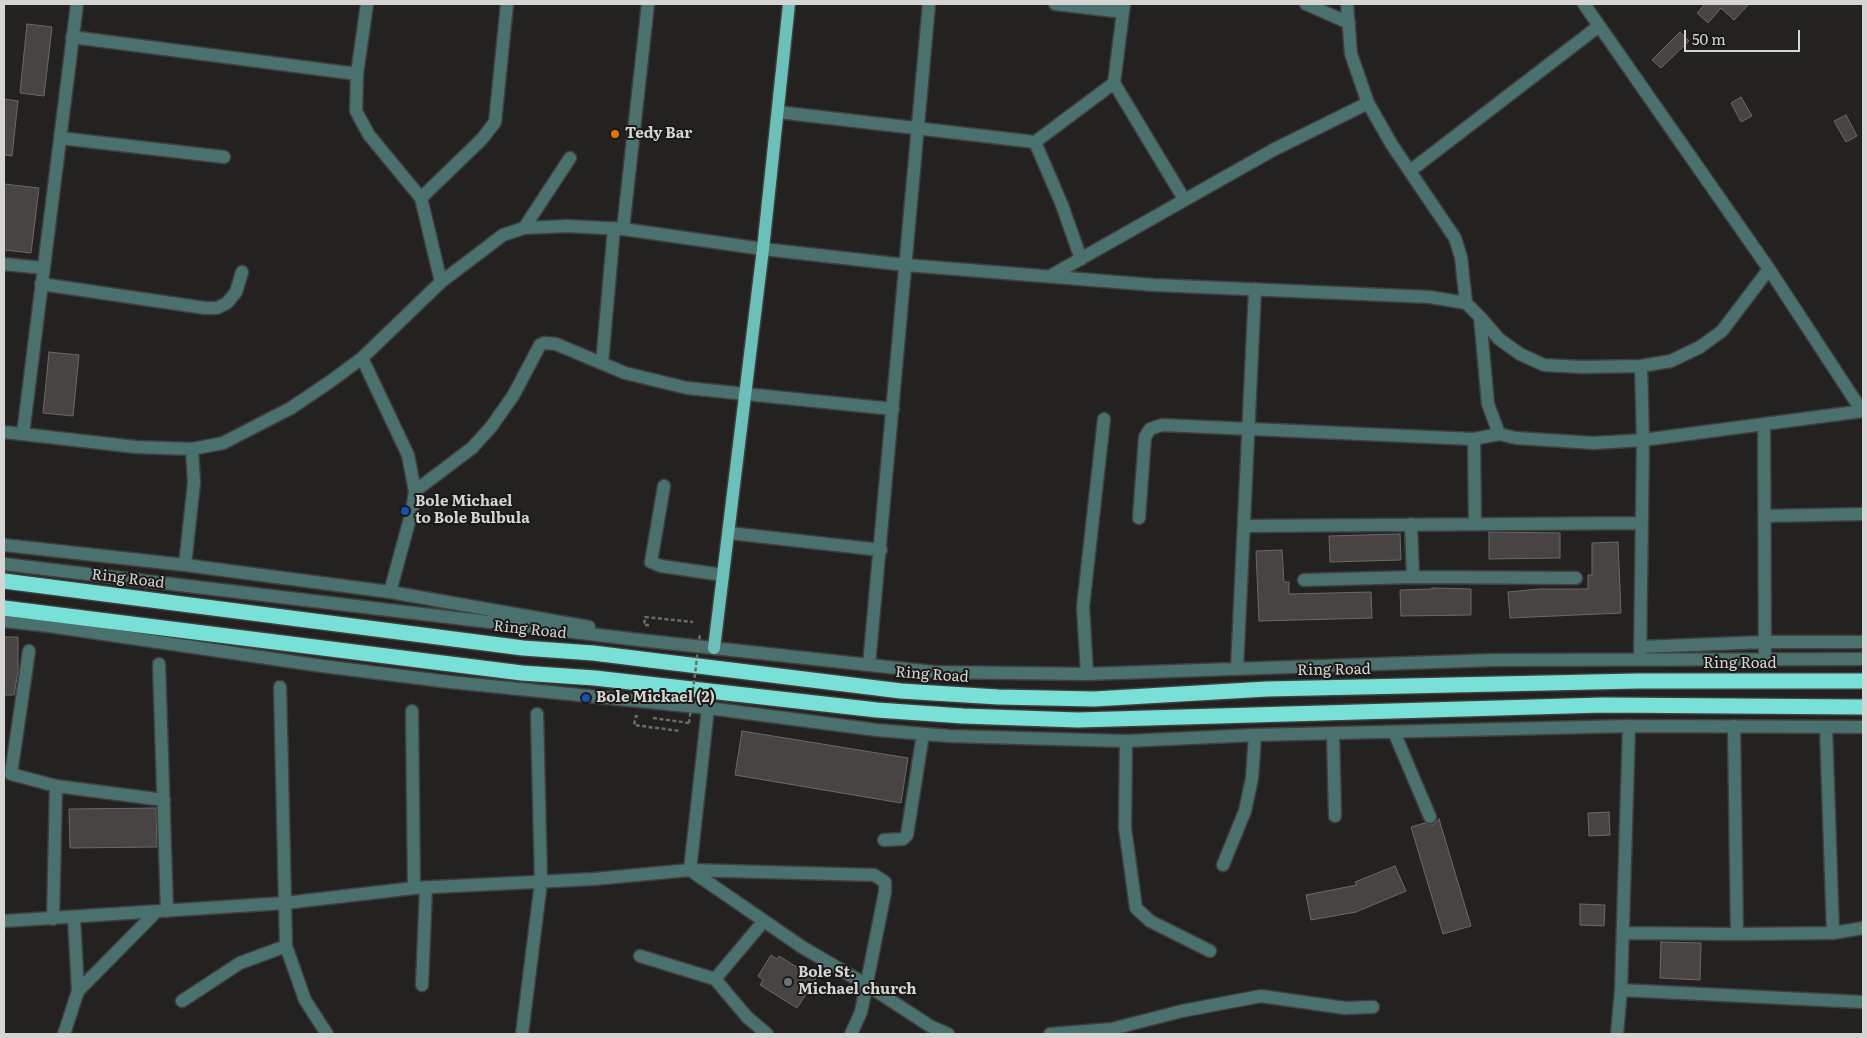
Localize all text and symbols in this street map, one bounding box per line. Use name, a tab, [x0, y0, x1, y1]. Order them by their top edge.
scale bar	[1687, 20, 1803, 52]
text: 50 m	[1692, 27, 1726, 50]
place label: Tedy Bar	[625, 125, 692, 143]
marker: Tedy Bar	[609, 128, 621, 140]
place label: Bole Michael to Bole Bulbula	[415, 493, 530, 528]
marker: Bole Michael to Bole Bulbula	[399, 505, 411, 517]
street label: Ring Road	[90, 566, 166, 592]
street label: Ring Road	[492, 617, 568, 643]
street label: Ring Road	[1703, 655, 1777, 673]
street label: Ring Road	[1297, 660, 1371, 680]
street label: Ring Road	[895, 663, 969, 687]
place label: Bole Mickael (2)	[596, 689, 715, 707]
marker: Bole Mickael (2)	[580, 692, 592, 704]
place label: Bole St. Michael church	[798, 964, 917, 999]
marker: Bole St. Michael church	[782, 976, 794, 988]

